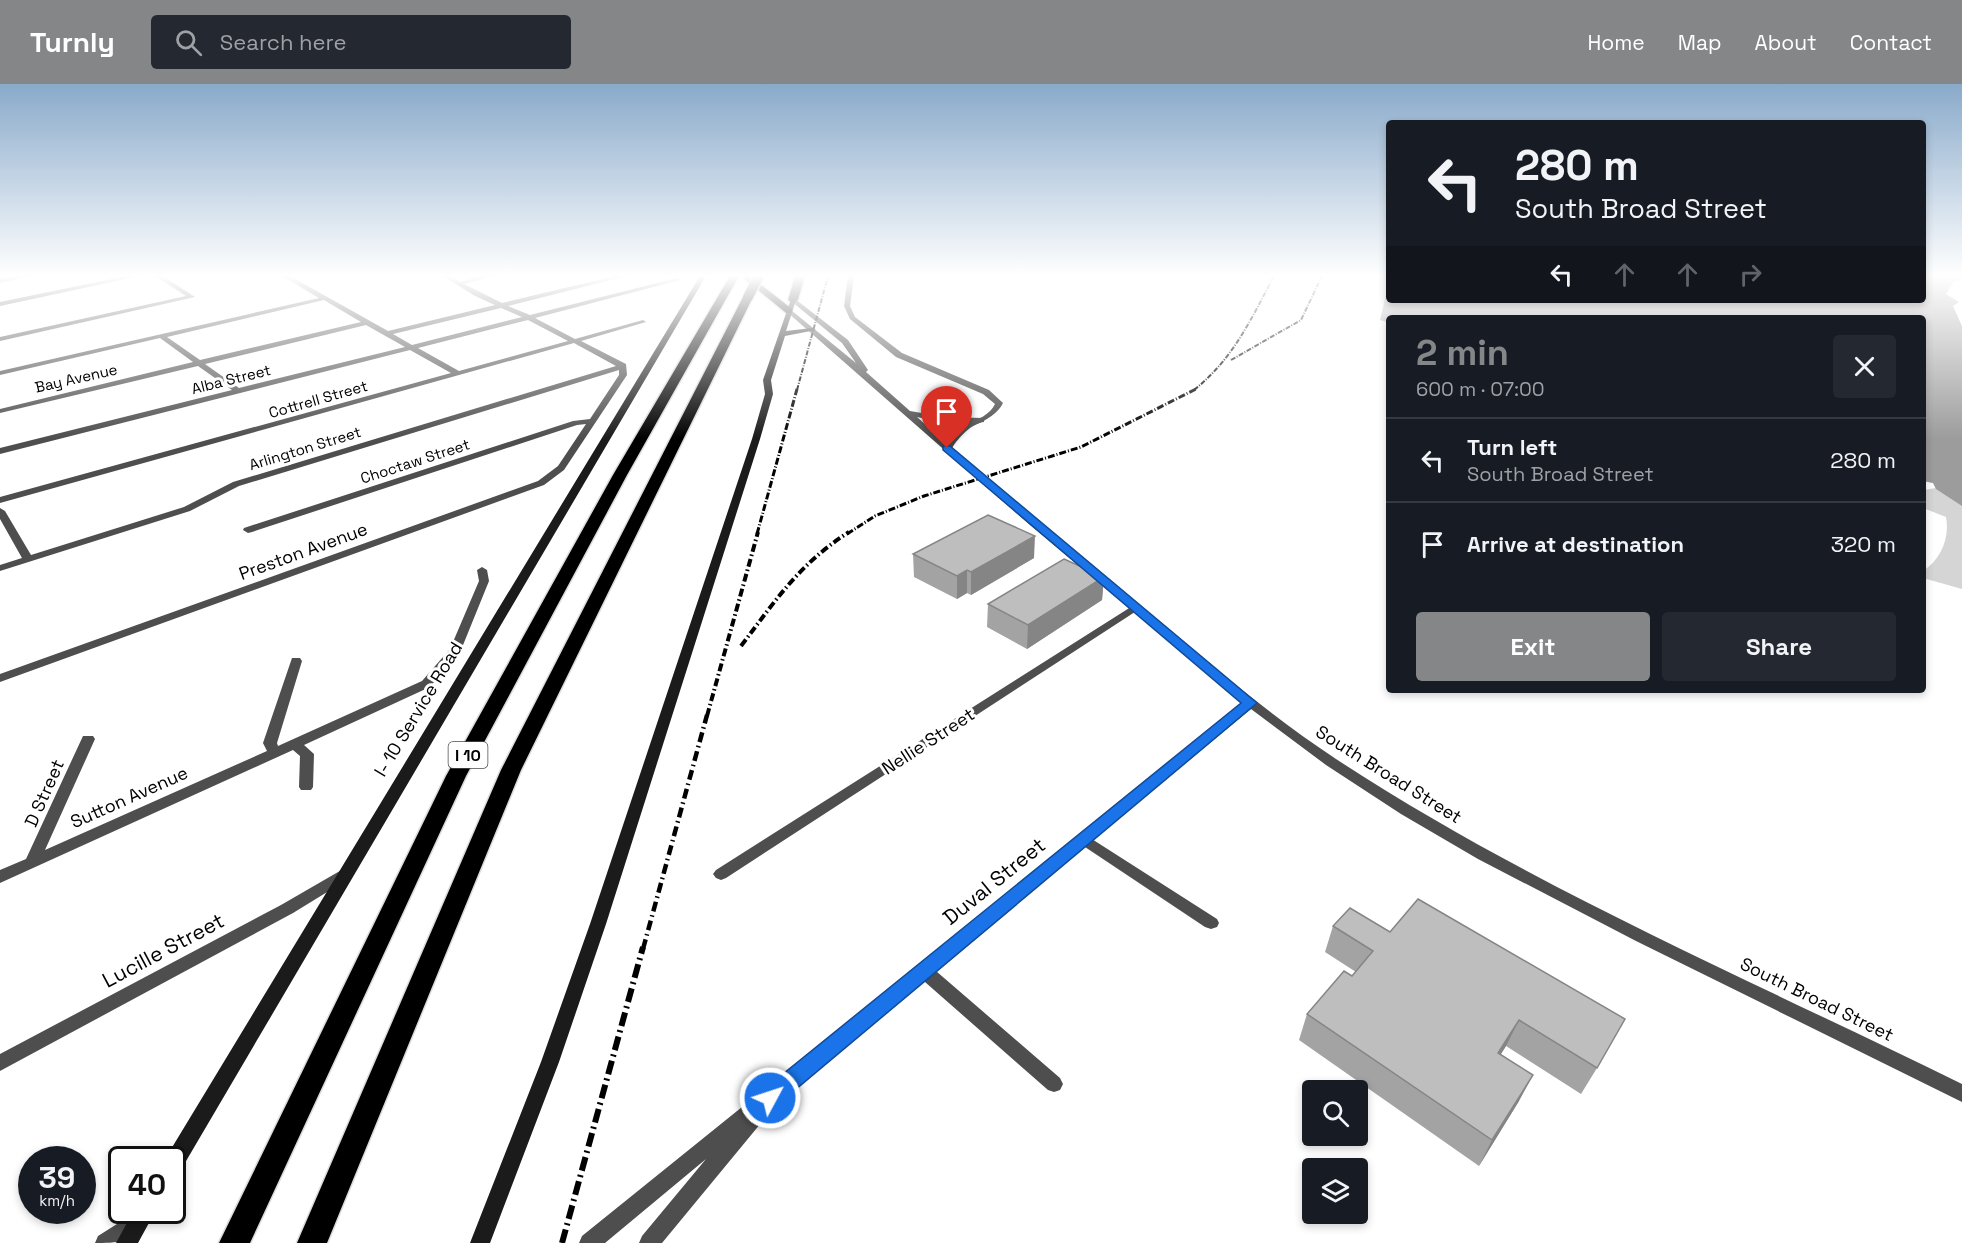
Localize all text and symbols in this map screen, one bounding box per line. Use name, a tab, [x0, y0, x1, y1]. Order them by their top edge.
search box	[151, 15, 571, 69]
text: Turnly	[30, 24, 115, 60]
icon: search	[172, 26, 205, 59]
text: Search here	[220, 28, 347, 56]
text: Home	[1587, 29, 1645, 56]
text: Map	[1678, 29, 1722, 56]
text: About	[1755, 29, 1817, 56]
text: Contact	[1850, 29, 1932, 56]
text: 280 m	[1515, 139, 1639, 192]
icon: left	[1416, 144, 1494, 222]
text: South Broad Street	[1515, 191, 1767, 226]
icon: left	[1545, 258, 1578, 291]
icon: ahead	[1608, 258, 1641, 291]
icon: ahead	[1671, 258, 1704, 291]
icon: right	[1734, 258, 1767, 291]
text: 2 min	[1416, 330, 1509, 376]
button: close	[1833, 335, 1896, 398]
street label: Bay Avenue	[33, 359, 119, 397]
street label: Alba Street	[189, 360, 273, 398]
street label: Cottrell Street	[266, 376, 370, 422]
text: 600 m · 07:00	[1416, 376, 1545, 402]
pin	[921, 386, 972, 448]
icon: arrive	[930, 395, 963, 428]
street label: Arlington Street	[247, 422, 363, 474]
text: Turn left	[1467, 433, 1557, 461]
street label: Choctaw Street	[358, 434, 472, 488]
icon: left	[1416, 444, 1449, 477]
text: 280 m	[1830, 446, 1896, 474]
text: South Broad Street	[1467, 461, 1654, 487]
street label: Preston Avenue	[235, 517, 371, 585]
icon: arrive	[1416, 528, 1449, 561]
text: Arrive at destination	[1467, 530, 1684, 558]
text: 320 m	[1831, 530, 1896, 558]
button: Exit	[1416, 612, 1650, 681]
button: Share	[1662, 612, 1896, 681]
street label: I- 10 Service Road	[369, 637, 467, 781]
street label: Nellie Street	[877, 702, 979, 780]
street label: South Broad Street	[1312, 720, 1466, 828]
road number: I 10	[448, 742, 488, 768]
street label: D Street	[19, 756, 69, 830]
street label: Sutton Avenue	[67, 761, 191, 833]
street label: Duval Street	[937, 831, 1051, 931]
street label: Lucille Street	[97, 907, 229, 993]
street label: South Broad Street	[1736, 952, 1898, 1046]
position arrow	[738, 1066, 802, 1130]
map controls	[1302, 1080, 1368, 1224]
button: search	[1302, 1080, 1368, 1146]
speed limit sign: 40	[108, 1146, 186, 1224]
text: 39	[39, 1158, 75, 1197]
button: layers	[1302, 1158, 1368, 1224]
text: km/h	[39, 1191, 75, 1210]

